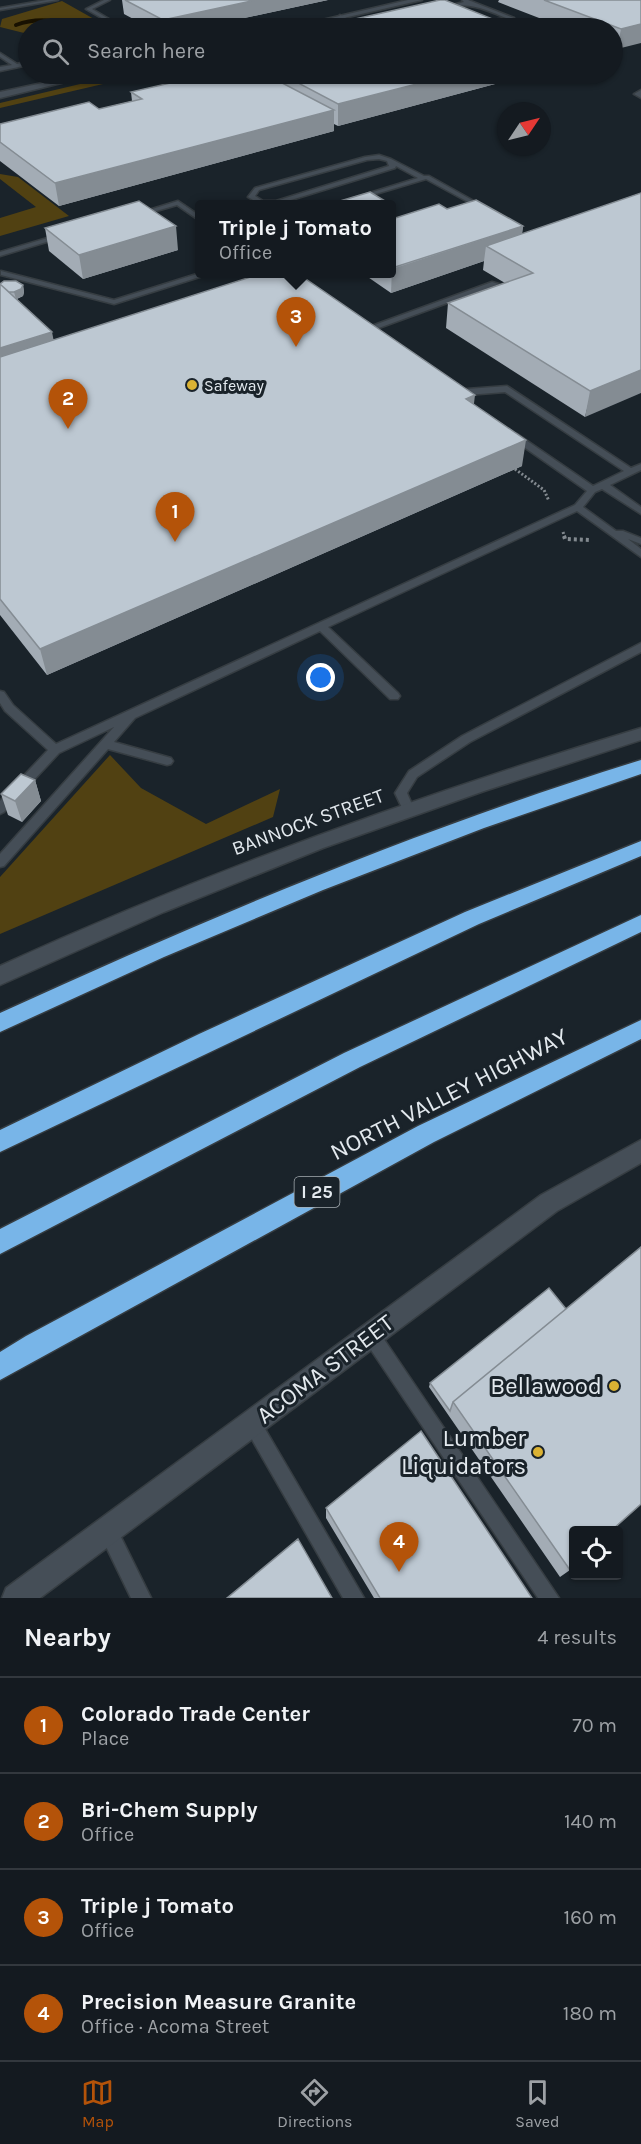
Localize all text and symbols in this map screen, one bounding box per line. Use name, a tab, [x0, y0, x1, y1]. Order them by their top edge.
search box	[18, 18, 623, 84]
icon: search	[39, 35, 72, 68]
text: Search here	[87, 38, 205, 64]
north arrow	[497, 102, 551, 156]
popup	[195, 200, 396, 278]
text: Triple j Tomato	[219, 215, 372, 241]
text: Office	[219, 241, 272, 264]
pin: 3	[276, 298, 316, 347]
place label: Safeway	[204, 376, 265, 395]
marker: Safeway	[185, 378, 199, 392]
pin: 2	[48, 380, 88, 429]
pin: 1	[156, 492, 195, 542]
your location	[306, 663, 335, 692]
street label: BANNOCK STREET	[229, 784, 387, 860]
street label: NORTH VALLEY HIGHWAY	[325, 1022, 573, 1166]
road number: I 25	[294, 1177, 340, 1207]
street label: ACOMA STREET	[251, 1308, 399, 1430]
place label: Bellawood	[490, 1372, 602, 1400]
marker: Bellawood	[607, 1379, 621, 1393]
place label: Lumber Liquidators	[401, 1424, 526, 1480]
marker: Lumber Liquidators	[531, 1445, 545, 1459]
pin: 4	[380, 1522, 418, 1572]
map controls	[569, 1526, 623, 1580]
button: locate	[569, 1526, 623, 1580]
text: Nearby	[24, 1622, 111, 1653]
text: 4 results	[537, 1626, 617, 1649]
text: Colorado Trade Center	[81, 1701, 310, 1727]
text: 1	[40, 1714, 47, 1737]
text: 70 m	[572, 1714, 617, 1737]
text: Place	[81, 1727, 129, 1750]
text: Bri-Chem Supply	[81, 1797, 258, 1823]
text: 2	[37, 1810, 50, 1833]
text: 140 m	[564, 1810, 617, 1833]
text: Office	[81, 1823, 134, 1846]
text: Triple j Tomato	[81, 1893, 234, 1919]
text: 3	[37, 1906, 50, 1929]
text: 160 m	[564, 1906, 617, 1929]
text: Office	[81, 1919, 134, 1942]
text: Precision Measure Granite	[81, 1989, 356, 2015]
text: 4	[38, 2002, 49, 2025]
text: 180 m	[563, 2002, 617, 2025]
text: Office · Acoma Street	[81, 2015, 269, 2038]
tab: Map	[81, 2076, 114, 2131]
tab: Directions	[277, 2076, 352, 2131]
tab: Saved	[515, 2076, 560, 2131]

